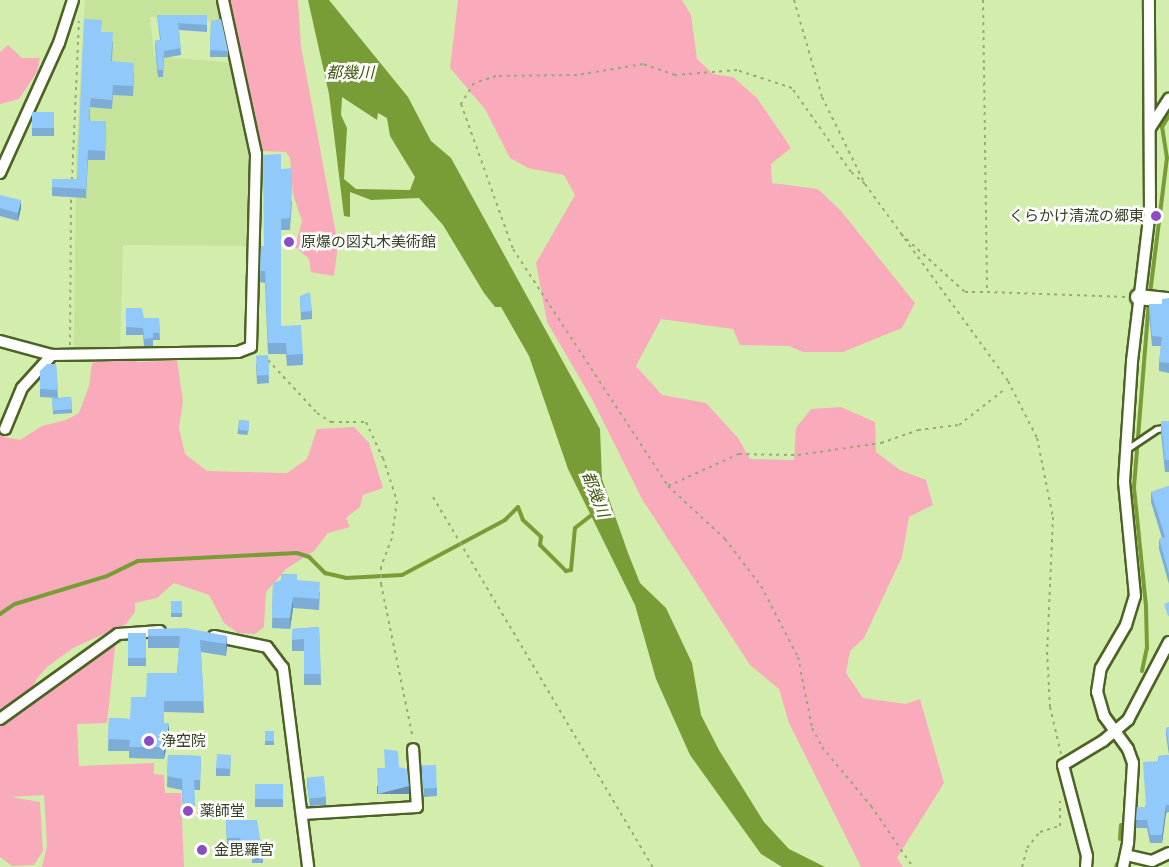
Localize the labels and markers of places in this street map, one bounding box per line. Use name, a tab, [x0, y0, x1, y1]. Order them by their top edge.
place label: くらかけ清流の郷東	[1009, 207, 1144, 225]
marker: くらかけ清流の郷東	[1149, 209, 1163, 223]
place label: 原爆の図丸木美術館	[301, 233, 436, 251]
marker: 原爆の図丸木美術館	[282, 235, 296, 249]
place label: 浄空院	[161, 732, 206, 750]
marker: 浄空院	[142, 734, 156, 748]
place label: 薬師堂	[200, 802, 245, 820]
marker: 薬師堂	[181, 804, 195, 818]
place label: 金毘羅宮	[214, 841, 274, 859]
marker: 金毘羅宮	[195, 843, 209, 857]

